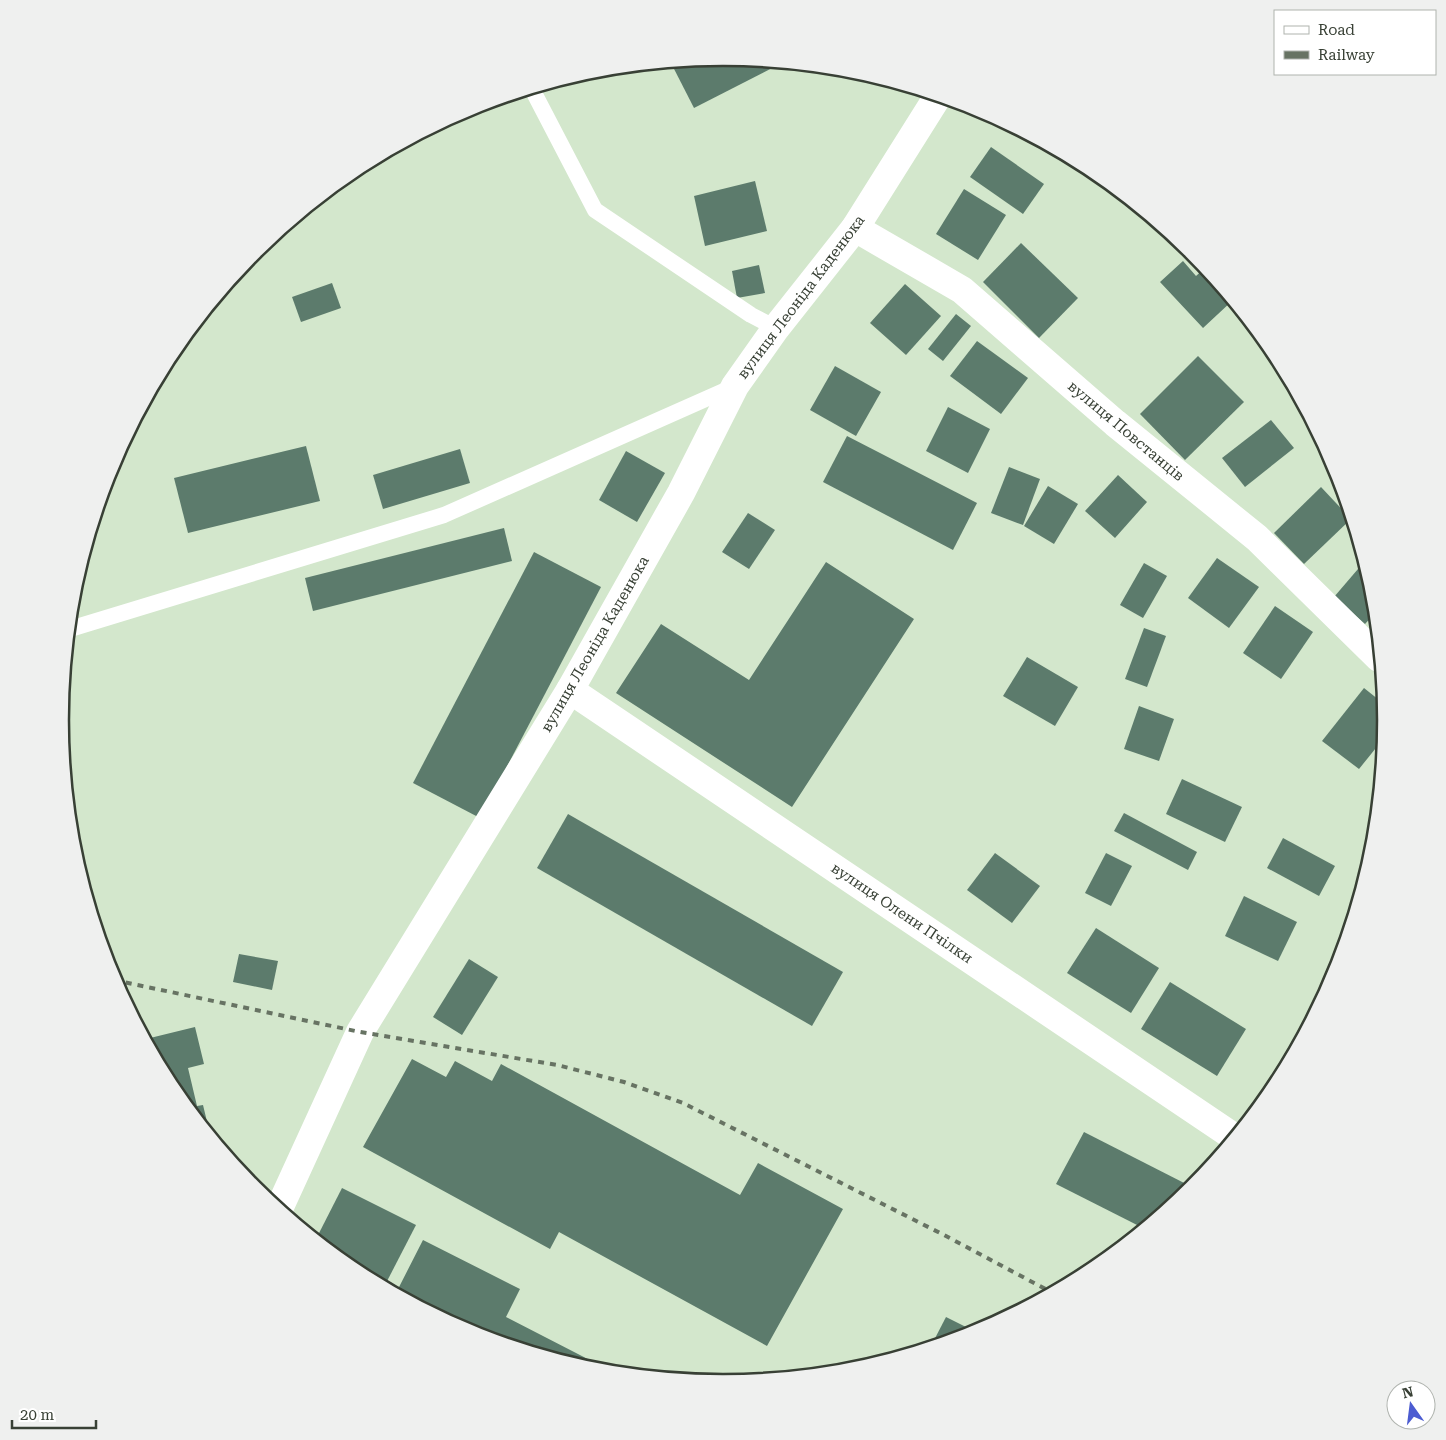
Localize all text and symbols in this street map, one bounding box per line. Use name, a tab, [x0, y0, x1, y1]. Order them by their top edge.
legend	[1274, 10, 1436, 75]
text: Road	[1318, 21, 1355, 39]
text: Railway	[1318, 46, 1375, 64]
street label: вулиця Леоніда Каденюка	[734, 212, 868, 382]
street label: вулиця Повстанців	[1064, 377, 1188, 485]
street label: вулиця Леоніда Каденюка	[537, 553, 653, 735]
street label: вулиця Олени Пчілки	[828, 859, 976, 967]
north arrow	[1386, 1380, 1436, 1430]
text: N	[1401, 1383, 1415, 1401]
scale bar	[12, 1398, 96, 1430]
text: 20 m	[20, 1406, 55, 1424]

